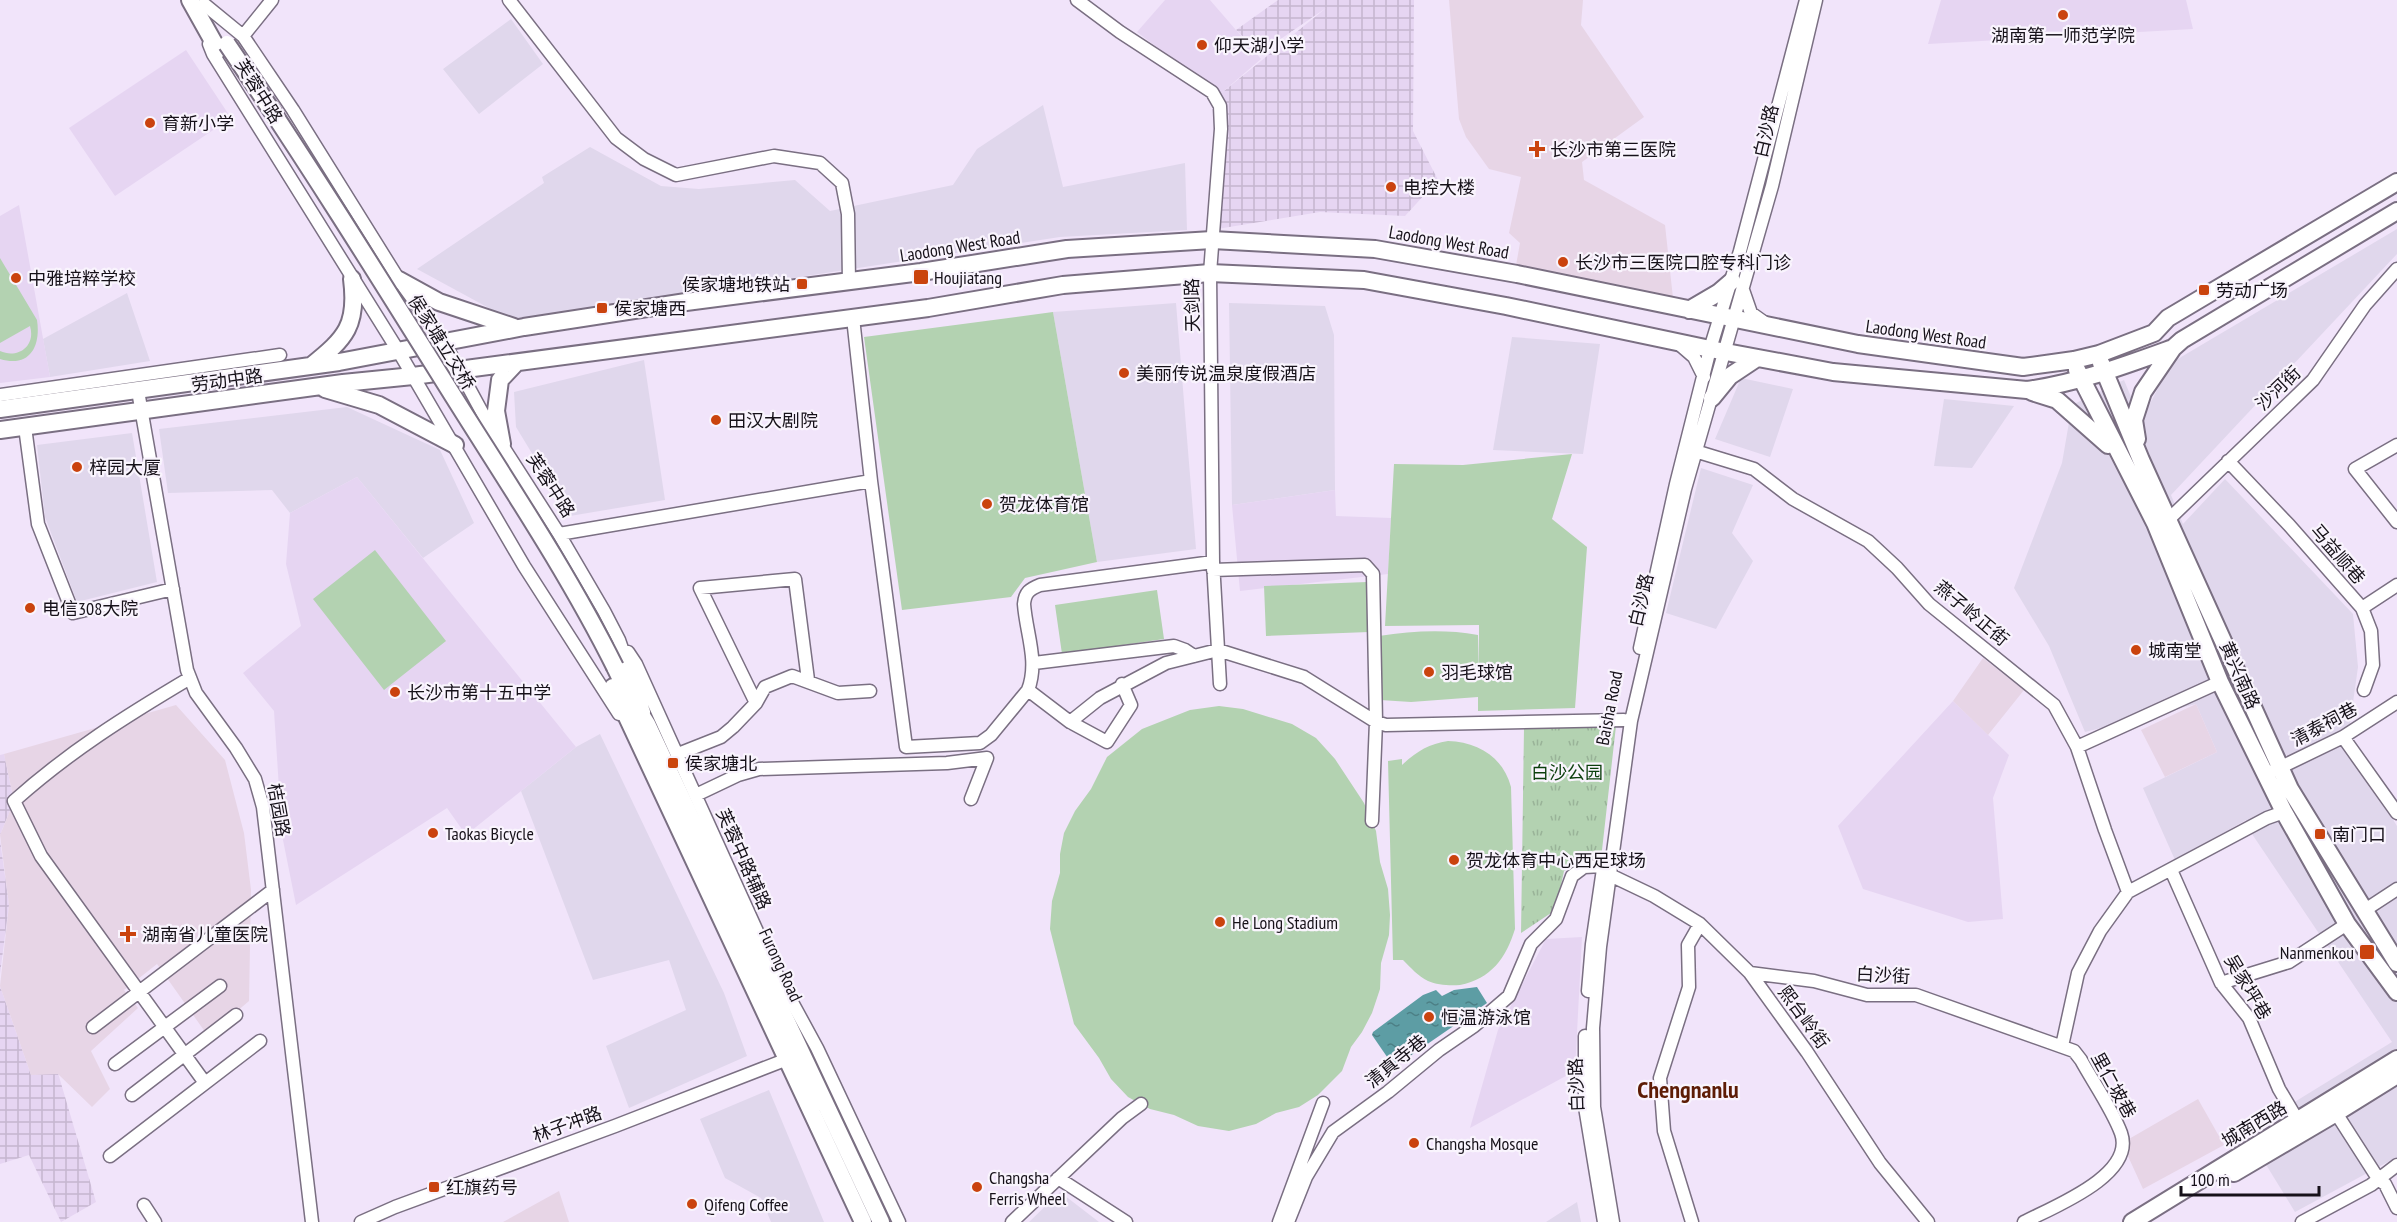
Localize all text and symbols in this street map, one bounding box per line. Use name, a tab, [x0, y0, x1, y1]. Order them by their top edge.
marker: 湖南第一师范学院	[2056, 8, 2070, 22]
place label: 湖南第一师范学院	[1991, 24, 2135, 47]
place label: 仰天湖小学	[1214, 34, 1304, 57]
marker: 仰天湖小学	[1195, 38, 1209, 52]
street label: 芙蓉中路	[230, 54, 288, 128]
street label: 白沙路	[1749, 102, 1783, 160]
place label: 育新小学	[162, 112, 234, 135]
marker: 育新小学	[143, 116, 157, 130]
place label: 长沙市第三医院	[1550, 138, 1676, 161]
marker: 长沙市第三医院	[1528, 140, 1546, 158]
place label: 电控大楼	[1403, 176, 1475, 199]
marker: 电控大楼	[1384, 180, 1398, 194]
street label: Laodong West Road	[1387, 220, 1511, 264]
street label: Laodong West Road	[898, 225, 1022, 267]
place label: 长沙市三医院口腔专科门诊	[1575, 251, 1791, 274]
marker: 长沙市三医院口腔专科门诊	[1556, 255, 1570, 269]
place label: Houjiatang	[934, 266, 1002, 289]
place label: 中雅培粹学校	[28, 267, 136, 290]
marker: Houjiatang	[912, 268, 930, 286]
marker: 中雅培粹学校	[9, 271, 23, 285]
place label: 侯家塘地铁站	[682, 273, 790, 296]
marker: 侯家塘地铁站	[795, 277, 809, 291]
street label: 天剑路	[1180, 278, 1204, 332]
place label: 劳动广场	[2216, 279, 2288, 302]
marker: 劳动广场	[2197, 283, 2211, 297]
street label: 侯家塘立交桥	[404, 290, 480, 394]
place label: 侯家塘西	[614, 297, 686, 320]
marker: 侯家塘西	[595, 301, 609, 315]
street label: Laodong West Road	[1864, 314, 1988, 354]
street label: 沙河街	[2251, 361, 2305, 415]
place label: 美丽传说温泉度假酒店	[1136, 362, 1316, 385]
street label: 劳动中路	[190, 364, 264, 396]
marker: 美丽传说温泉度假酒店	[1117, 366, 1131, 380]
place label: 田汉大剧院	[728, 409, 818, 432]
marker: 田汉大剧院	[709, 413, 723, 427]
street label: 芙蓉中路	[522, 449, 580, 521]
place label: 梓园大厦	[89, 456, 161, 479]
marker: 梓园大厦	[70, 460, 84, 474]
place label: 贺龙体育馆	[999, 493, 1089, 516]
marker: 贺龙体育馆	[980, 497, 994, 511]
street label: 马益顺巷	[2306, 519, 2370, 589]
street label: 白沙路	[1624, 571, 1658, 629]
street label: 燕子岭正街	[1930, 575, 2014, 651]
place label: 电信308大院	[42, 597, 138, 620]
marker: 电信308大院	[23, 601, 37, 615]
street label: 黄兴南路	[2215, 637, 2265, 713]
place label: 城南堂	[2148, 639, 2202, 662]
marker: 城南堂	[2129, 643, 2143, 657]
place label: 羽毛球馆	[1441, 661, 1513, 684]
marker: 羽毛球馆	[1422, 665, 1436, 679]
street label: Baisha Road	[1591, 669, 1627, 747]
place label: 长沙市第十五中学	[407, 681, 551, 704]
marker: 长沙市第十五中学	[388, 685, 402, 699]
street label: 清泰祠巷	[2287, 697, 2361, 751]
place label: 侯家塘北	[685, 752, 757, 775]
marker: 侯家塘北	[666, 756, 680, 770]
park label: 白沙公园	[1531, 761, 1603, 784]
street label: 桔园路	[263, 781, 295, 839]
street label: 芙蓉中路辅路	[712, 805, 776, 913]
place label: Taokas Bicycle	[445, 822, 534, 845]
place label: 南门口	[2332, 823, 2386, 846]
marker: Taokas Bicycle	[426, 826, 440, 840]
marker: 南门口	[2313, 827, 2327, 841]
place label: 贺龙体育中心西足球场	[1466, 849, 1646, 872]
marker: 贺龙体育中心西足球场	[1447, 853, 1461, 867]
place label: He Long Stadium	[1232, 911, 1338, 934]
marker: He Long Stadium	[1213, 915, 1227, 929]
place label: 湖南省儿童医院	[142, 923, 268, 946]
marker: 湖南省儿童医院	[119, 925, 137, 943]
street label: Furong Road	[754, 925, 808, 1005]
place label: Nanmenkou	[2280, 941, 2354, 964]
marker: Nanmenkou	[2358, 943, 2376, 961]
street label: 吴家坪巷	[2220, 950, 2276, 1024]
street label: 白沙街	[1855, 962, 1911, 988]
street label: 熙台岭街	[1774, 981, 1834, 1053]
place label: 恒温游泳馆	[1441, 1006, 1531, 1029]
marker: 恒温游泳馆	[1422, 1010, 1436, 1024]
street label: 清真寺巷	[1361, 1029, 1431, 1093]
street label: 里仁坡巷	[2086, 1048, 2142, 1122]
street label: 白沙路	[1564, 1058, 1588, 1112]
district label: Chengnanlu	[1637, 1074, 1739, 1105]
street label: 城南西路	[2217, 1096, 2291, 1152]
street label: 林子冲路	[529, 1101, 605, 1147]
place label: Changsha Mosque	[1426, 1132, 1538, 1155]
marker: Changsha Mosque	[1407, 1136, 1421, 1150]
scale bar	[2181, 1159, 2319, 1197]
place label: Changsha Ferris Wheel	[989, 1166, 1067, 1210]
text: 100 m	[2190, 1168, 2230, 1191]
place label: 红旗药号	[446, 1176, 518, 1199]
marker: 红旗药号	[427, 1180, 441, 1194]
marker: Changsha Ferris Wheel	[970, 1180, 984, 1194]
place label: Qifeng Coffee	[704, 1193, 788, 1216]
marker: Qifeng Coffee	[685, 1197, 699, 1211]

